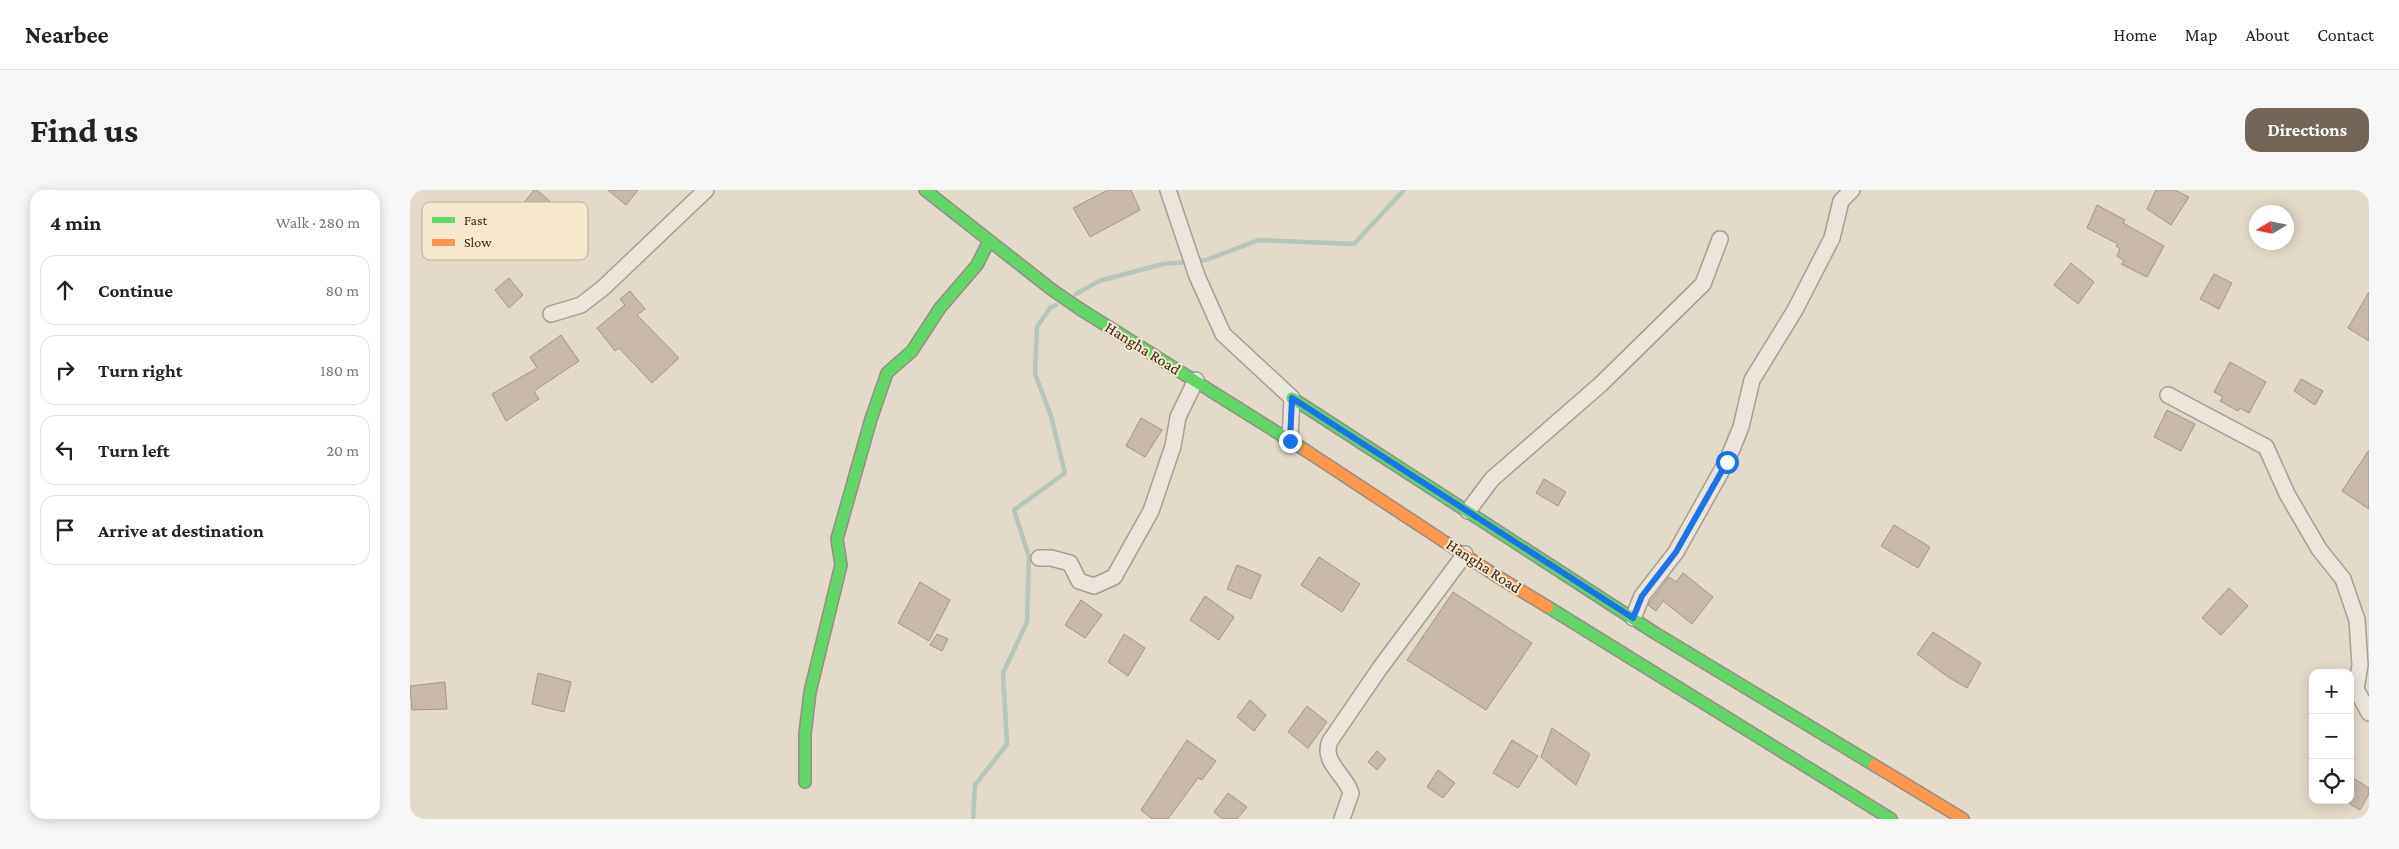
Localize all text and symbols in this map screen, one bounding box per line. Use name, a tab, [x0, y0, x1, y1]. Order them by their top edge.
text: Nearbee	[25, 21, 109, 48]
text: Home	[2114, 25, 2157, 45]
text: Map	[2185, 25, 2217, 45]
text: About	[2245, 25, 2289, 45]
text: Contact	[2317, 25, 2374, 45]
button: Directions	[2245, 108, 2369, 152]
text: Find us	[30, 111, 138, 150]
legend	[422, 202, 588, 260]
north arrow	[2249, 205, 2294, 250]
text: 4 min	[50, 211, 101, 235]
text: Fast	[464, 212, 488, 228]
text: Walk · 280 m	[276, 214, 360, 231]
text: Slow	[464, 234, 492, 250]
icon: ahead	[51, 276, 79, 304]
text: Continue	[98, 280, 173, 301]
text: 80 m	[325, 282, 359, 299]
street label: Hangha Road	[1102, 318, 1184, 379]
icon: right	[51, 356, 79, 384]
text: Turn right	[98, 360, 183, 381]
text: 180 m	[320, 362, 359, 379]
route end	[1279, 430, 1302, 453]
icon: left	[51, 436, 79, 464]
text: Turn left	[98, 440, 170, 461]
text: 20 m	[326, 442, 359, 459]
route start	[1716, 451, 1739, 474]
icon: arrive	[51, 516, 79, 544]
text: Arrive at destination	[98, 520, 264, 541]
street label: Hangha Road	[1443, 536, 1525, 598]
map controls	[2309, 669, 2354, 804]
button: +	[2309, 669, 2354, 714]
button: −	[2309, 714, 2354, 759]
button: locate	[2309, 759, 2354, 804]

